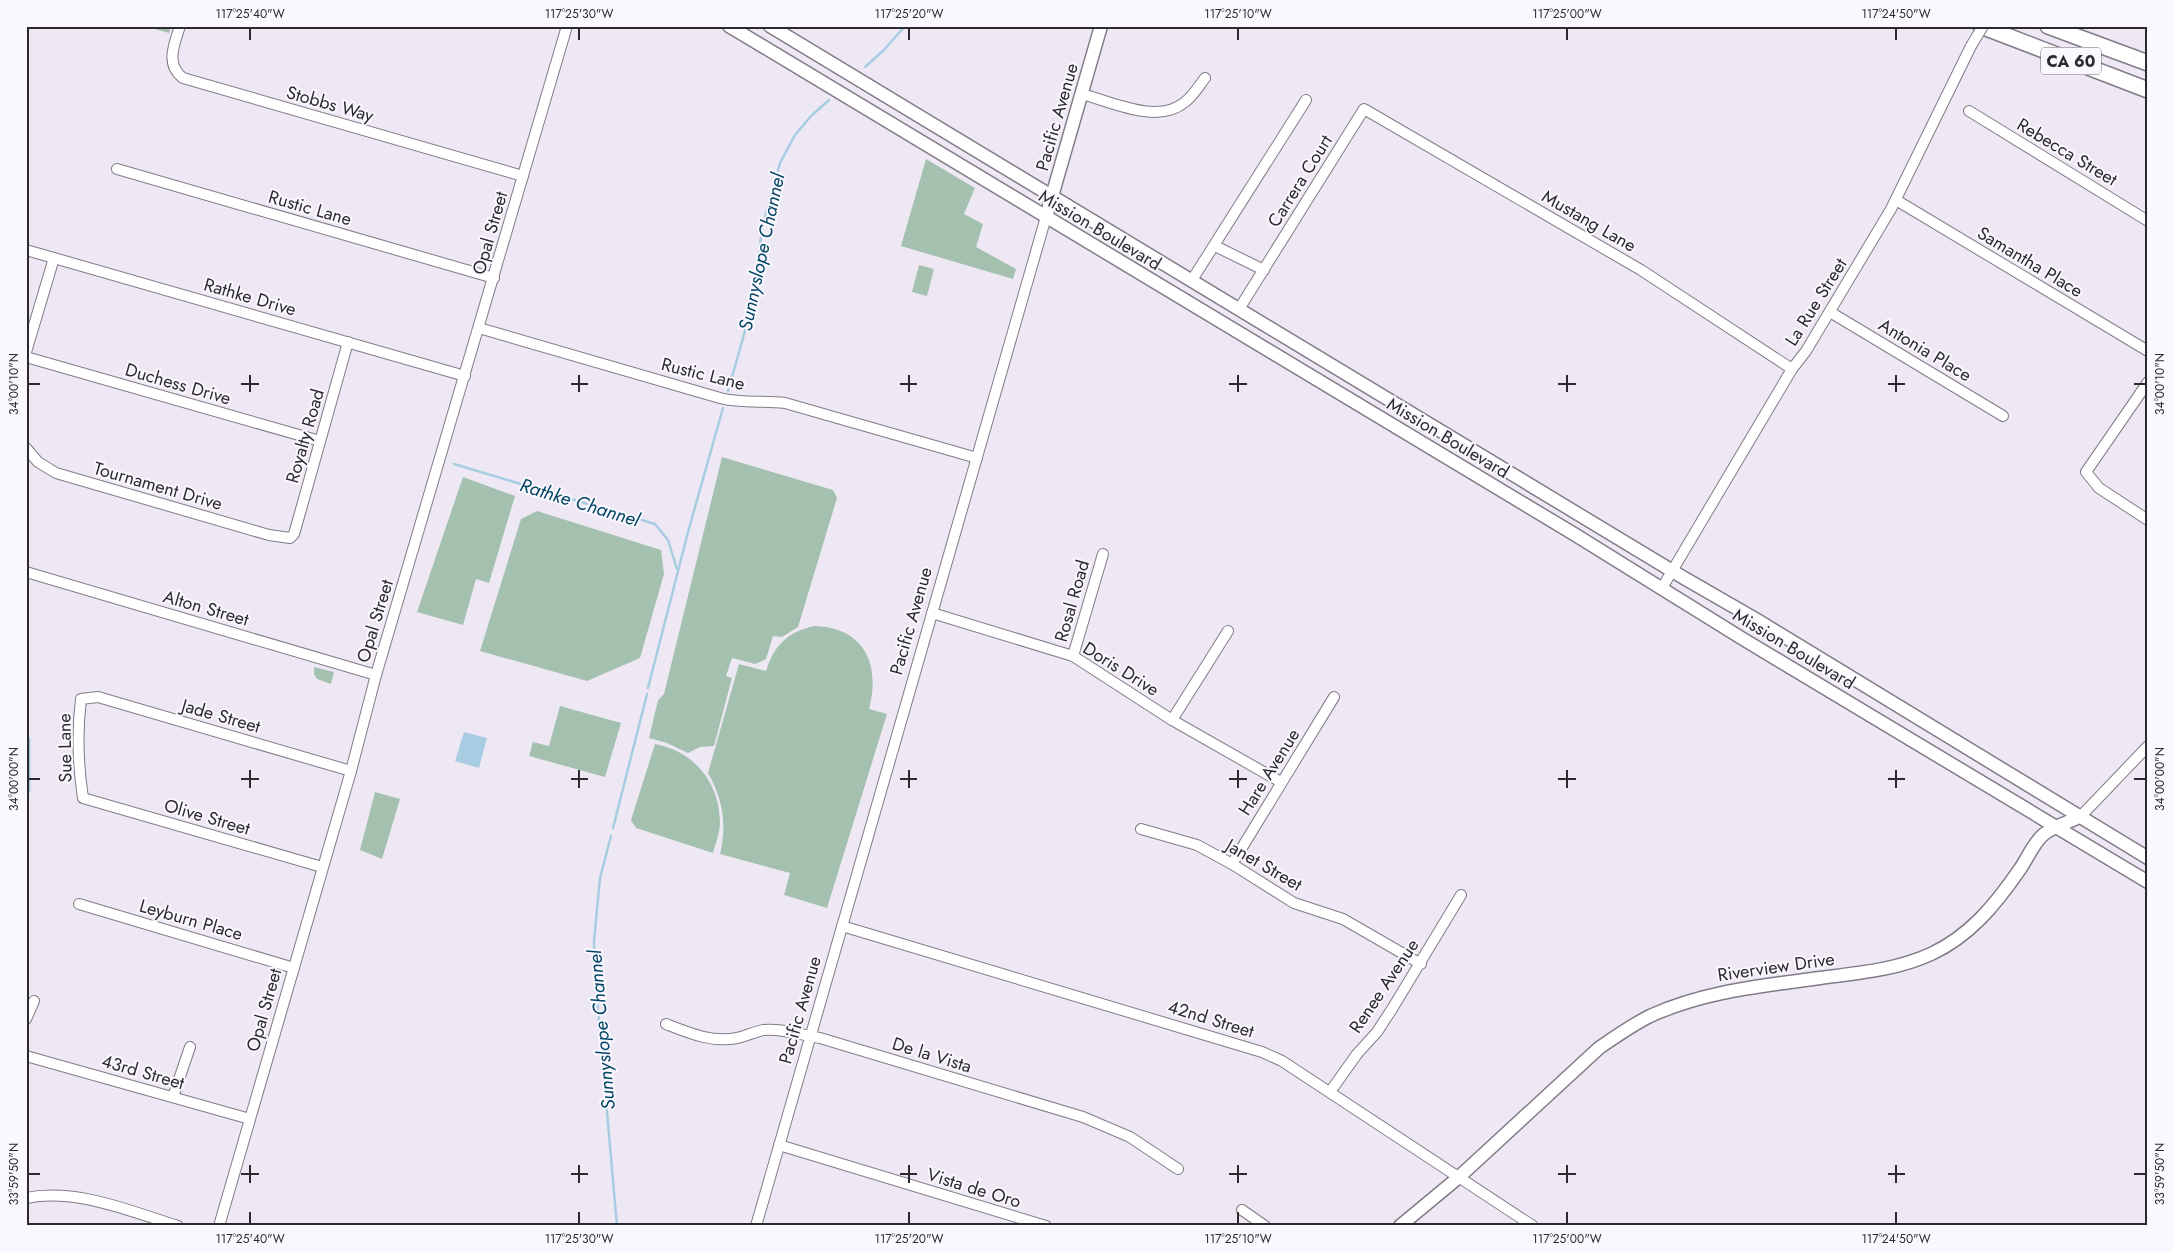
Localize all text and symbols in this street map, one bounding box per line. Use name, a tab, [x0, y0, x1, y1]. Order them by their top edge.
text: 117°25'40"W	[215, 5, 285, 23]
text: 117°25'30"W	[545, 5, 613, 23]
text: 117°25'20"W	[875, 5, 944, 23]
text: 117°25'10"W	[1204, 5, 1272, 23]
text: 117°25'00"W	[1532, 5, 1602, 23]
text: 117°24'50"W	[1861, 5, 1931, 23]
road number: CA 60	[2041, 48, 2101, 74]
street label: Pacific Avenue	[1029, 60, 1085, 174]
street label: Stobbs Way	[283, 79, 377, 129]
street label: Rebecca Street	[2012, 112, 2123, 193]
street label: Carrera Court	[1261, 129, 1339, 232]
water label: Sunnyslope Channel	[732, 170, 792, 333]
street label: Mission Boulevard	[1034, 183, 1166, 277]
street label: Rustic Lane	[265, 184, 355, 232]
street label: Mustang Lane	[1537, 184, 1641, 258]
street label: Opal Street	[466, 188, 514, 278]
street label: Samantha Place	[1972, 220, 2088, 304]
street label: La Rue Street	[1779, 252, 1854, 351]
street label: Rathke Drive	[201, 271, 299, 323]
street label: Antonia Place	[1874, 312, 1976, 388]
street label: Rustic Lane	[658, 351, 748, 397]
text: 34°00'10"N	[5, 353, 23, 415]
text: 34°00'10"N	[2151, 353, 2169, 415]
street label: Duchess Drive	[122, 356, 234, 412]
street label: Royalty Road	[279, 386, 331, 486]
street label: Mission Boulevard	[1382, 391, 1514, 485]
street label: Tournament Drive	[91, 455, 225, 517]
water label: Rathke Channel	[517, 471, 644, 534]
street label: Rosal Road	[1048, 557, 1096, 645]
street label: Pacific Avenue	[883, 564, 939, 678]
street label: Opal Street	[350, 576, 400, 666]
street label: Alton Street	[160, 583, 253, 633]
street label: Mission Boulevard	[1728, 602, 1860, 696]
street label: Doris Drive	[1078, 635, 1164, 703]
street label: Jade Street	[177, 692, 264, 740]
street label: Sue Lane	[51, 713, 79, 783]
street label: Hare Avenue	[1232, 723, 1306, 821]
text: 34°00'00"N	[5, 747, 23, 811]
text: 34°00'00"N	[2151, 747, 2169, 811]
street label: Olive Street	[161, 792, 254, 842]
street label: Janet Street	[1219, 832, 1308, 898]
street label: Leyburn Place	[136, 893, 246, 947]
street label: Renee Avenue	[1343, 934, 1425, 1038]
street label: Riverview Drive	[1716, 946, 1836, 988]
water label: Sunnyslope Channel	[581, 948, 622, 1111]
street label: Pacific Avenue	[772, 953, 828, 1067]
street label: Opal Street	[240, 965, 288, 1055]
street label: 42nd Street	[1165, 994, 1258, 1045]
street label: De la Vista	[889, 1031, 975, 1079]
street label: 43rd Street	[99, 1048, 188, 1096]
text: 33°59'50"N	[5, 1143, 23, 1205]
text: 33°59'50"N	[2151, 1143, 2169, 1205]
street label: Vista de Oro	[924, 1161, 1024, 1215]
text: 117°25'40"W	[215, 1230, 285, 1248]
text: 117°25'30"W	[545, 1230, 613, 1248]
text: 117°25'20"W	[875, 1230, 944, 1248]
text: 117°25'10"W	[1204, 1230, 1272, 1248]
text: 117°25'00"W	[1532, 1230, 1602, 1248]
text: 117°24'50"W	[1861, 1230, 1931, 1248]

